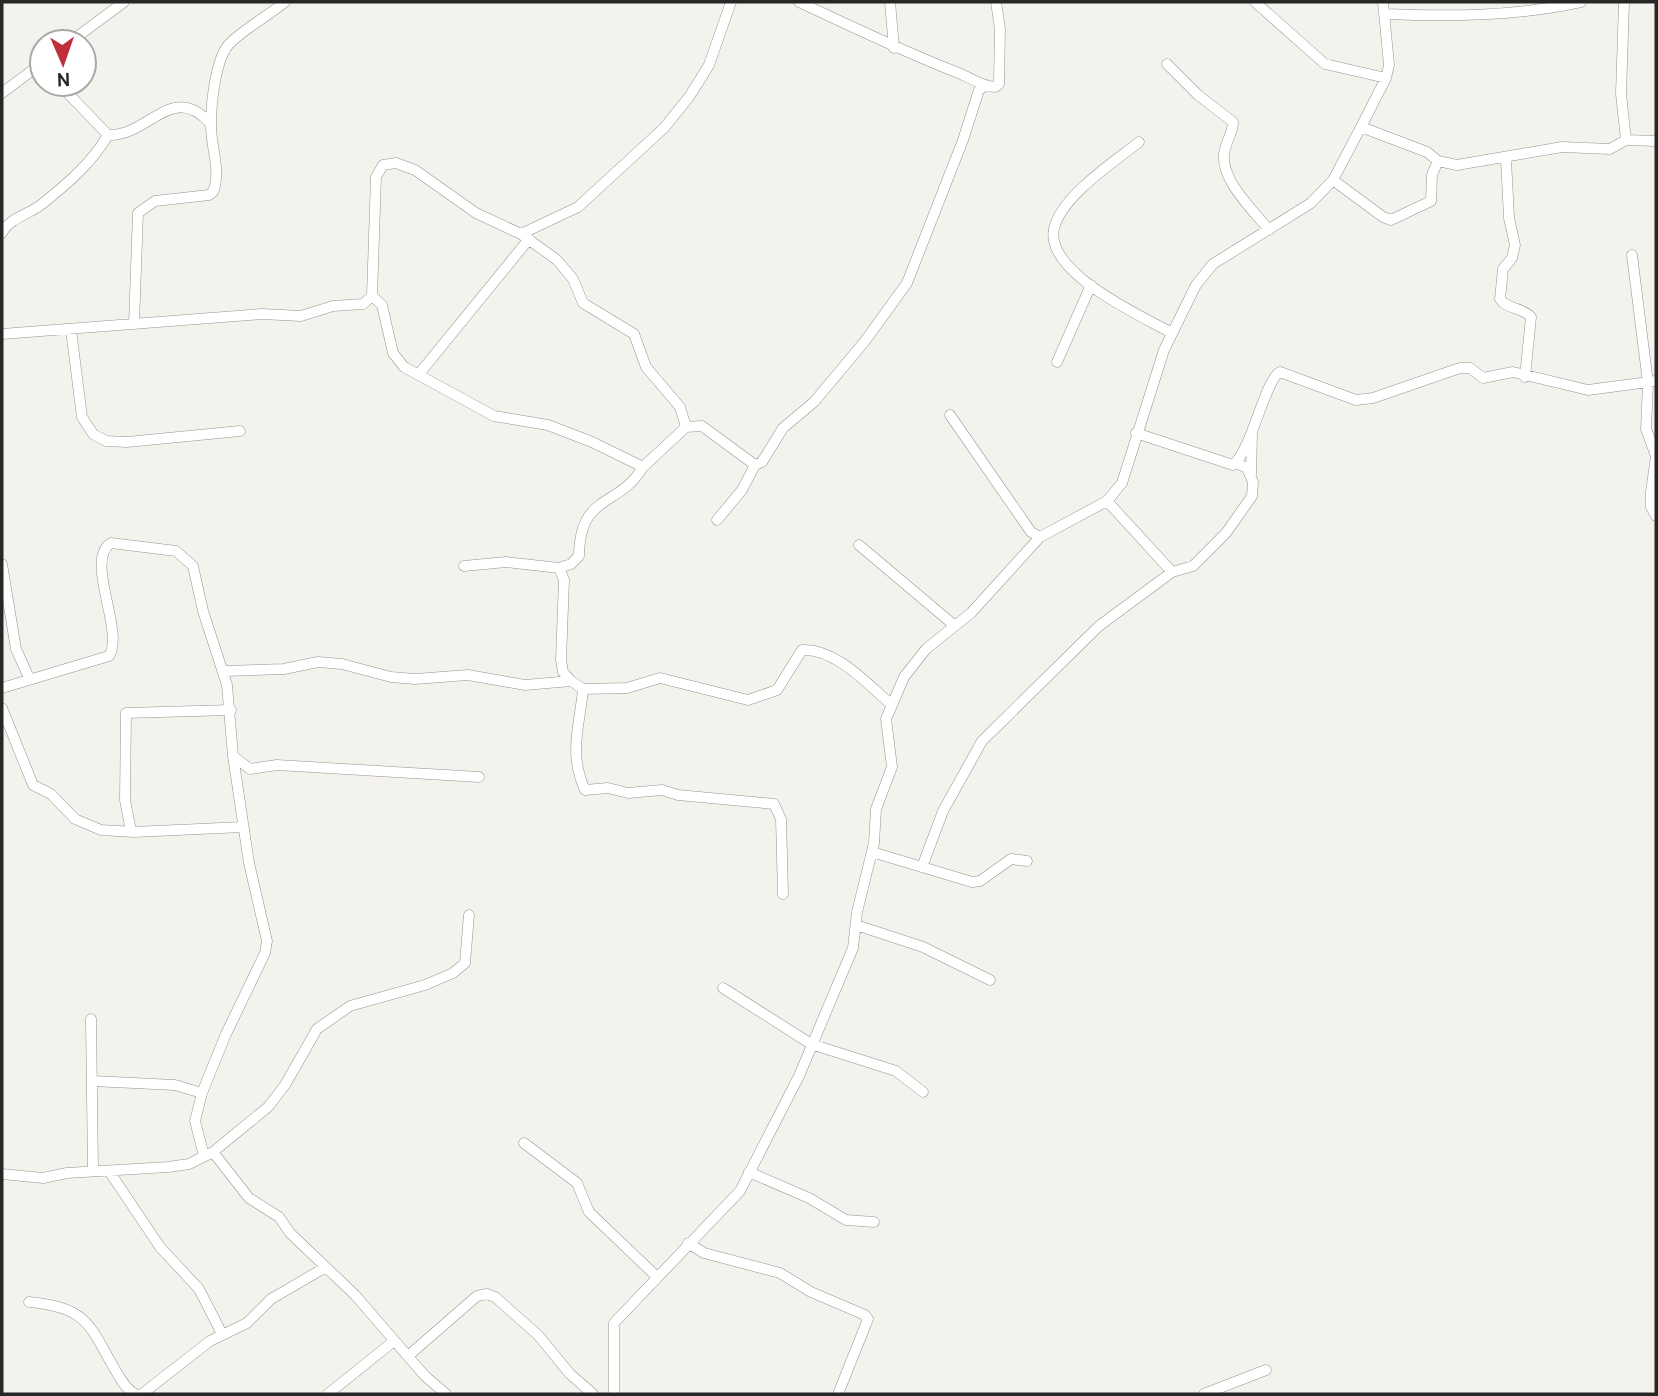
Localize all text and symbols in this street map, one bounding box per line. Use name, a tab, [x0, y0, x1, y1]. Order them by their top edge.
north arrow	[28, 28, 98, 98]
text: N	[56, 68, 71, 91]

